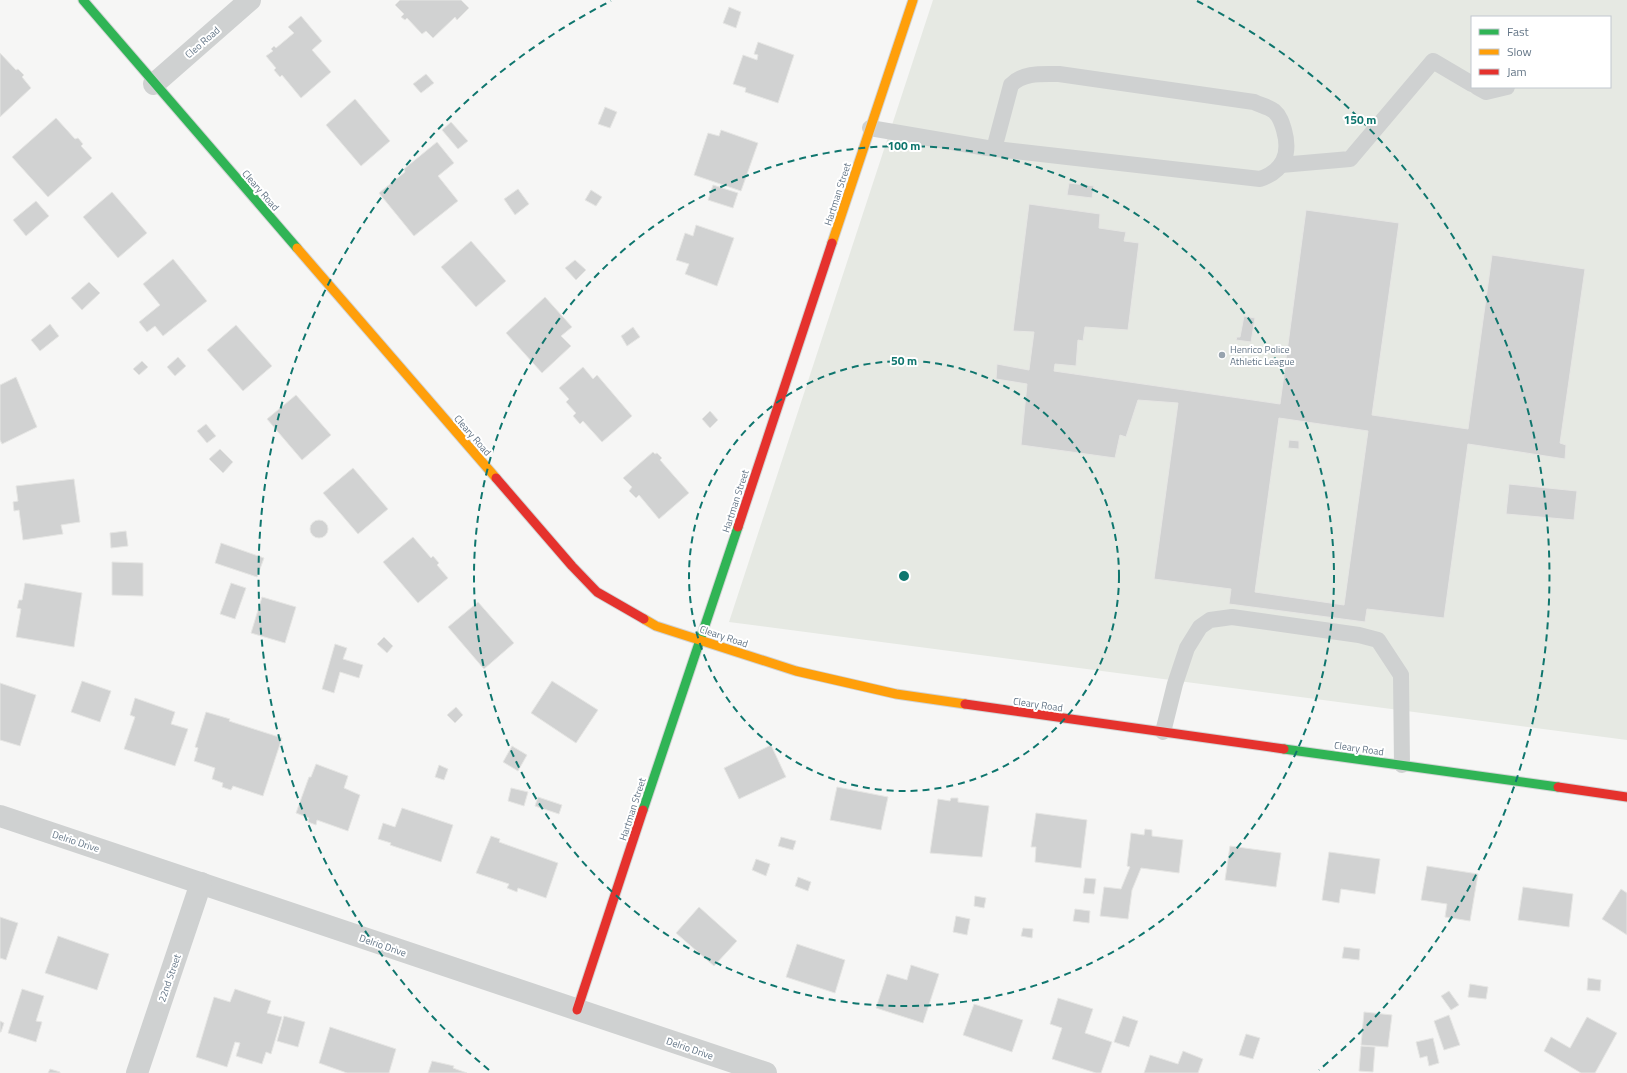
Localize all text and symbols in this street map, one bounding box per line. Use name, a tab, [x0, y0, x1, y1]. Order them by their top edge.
legend	[1471, 16, 1611, 88]
text: Fast	[1507, 22, 1530, 41]
street label: Cleo Road	[182, 23, 223, 62]
text: Slow	[1507, 42, 1532, 61]
text: Jam	[1507, 62, 1527, 81]
text: 150 m	[1344, 110, 1376, 129]
text: 100 m	[888, 136, 920, 155]
street label: Hartman Street	[820, 160, 855, 228]
street label: Cleary Road	[239, 167, 283, 214]
place label: Henrico Police Athletic League	[1230, 342, 1295, 369]
marker: Henrico Police Athletic League	[1217, 350, 1227, 360]
text: 50 m	[891, 351, 917, 370]
street label: Cleary Road	[451, 412, 495, 459]
street label: Hartman Street	[718, 467, 753, 535]
centre of rings	[897, 569, 911, 583]
street label: Cleary Road	[698, 622, 750, 651]
street label: Cleary Road	[1012, 694, 1064, 715]
street label: Cleary Road	[1333, 738, 1385, 759]
street label: Hartman Street	[615, 775, 650, 843]
street label: Delrio Drive	[50, 827, 101, 856]
street label: Delrio Drive	[357, 930, 408, 961]
street label: 22nd Street	[154, 952, 185, 1004]
street label: Delrio Drive	[664, 1033, 715, 1064]

